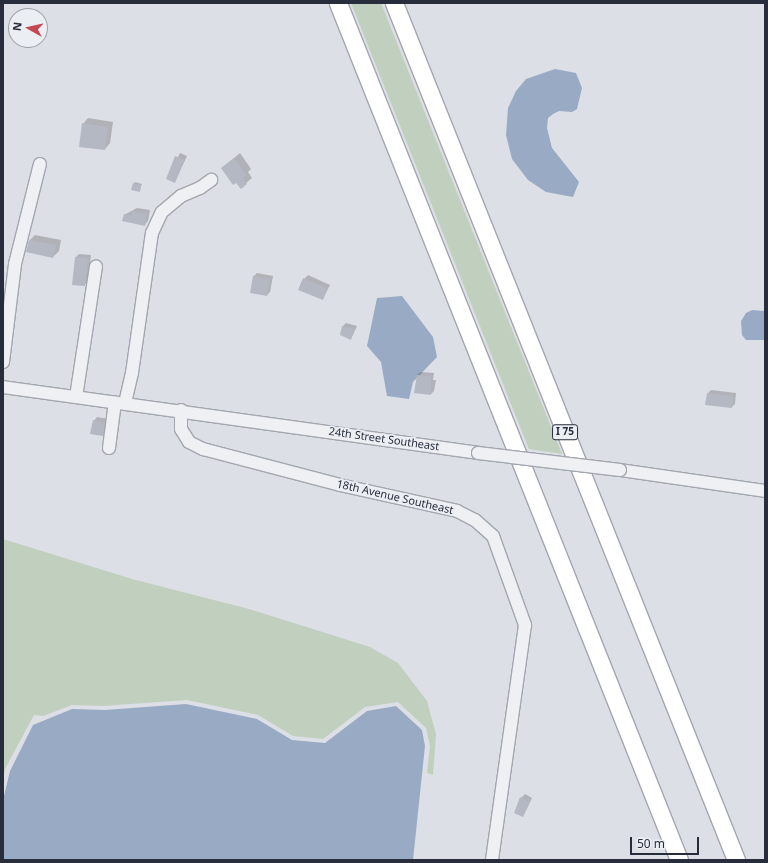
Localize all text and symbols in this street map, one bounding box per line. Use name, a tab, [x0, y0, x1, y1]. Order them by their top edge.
north arrow	[8, 8, 48, 48]
text: N	[9, 21, 25, 32]
road number: I 75	[552, 424, 578, 440]
street label: 24th Street Southeast	[328, 425, 440, 453]
street label: 18th Avenue Southeast	[335, 477, 455, 517]
scale bar	[632, 829, 701, 855]
text: 50 m	[637, 835, 665, 852]

